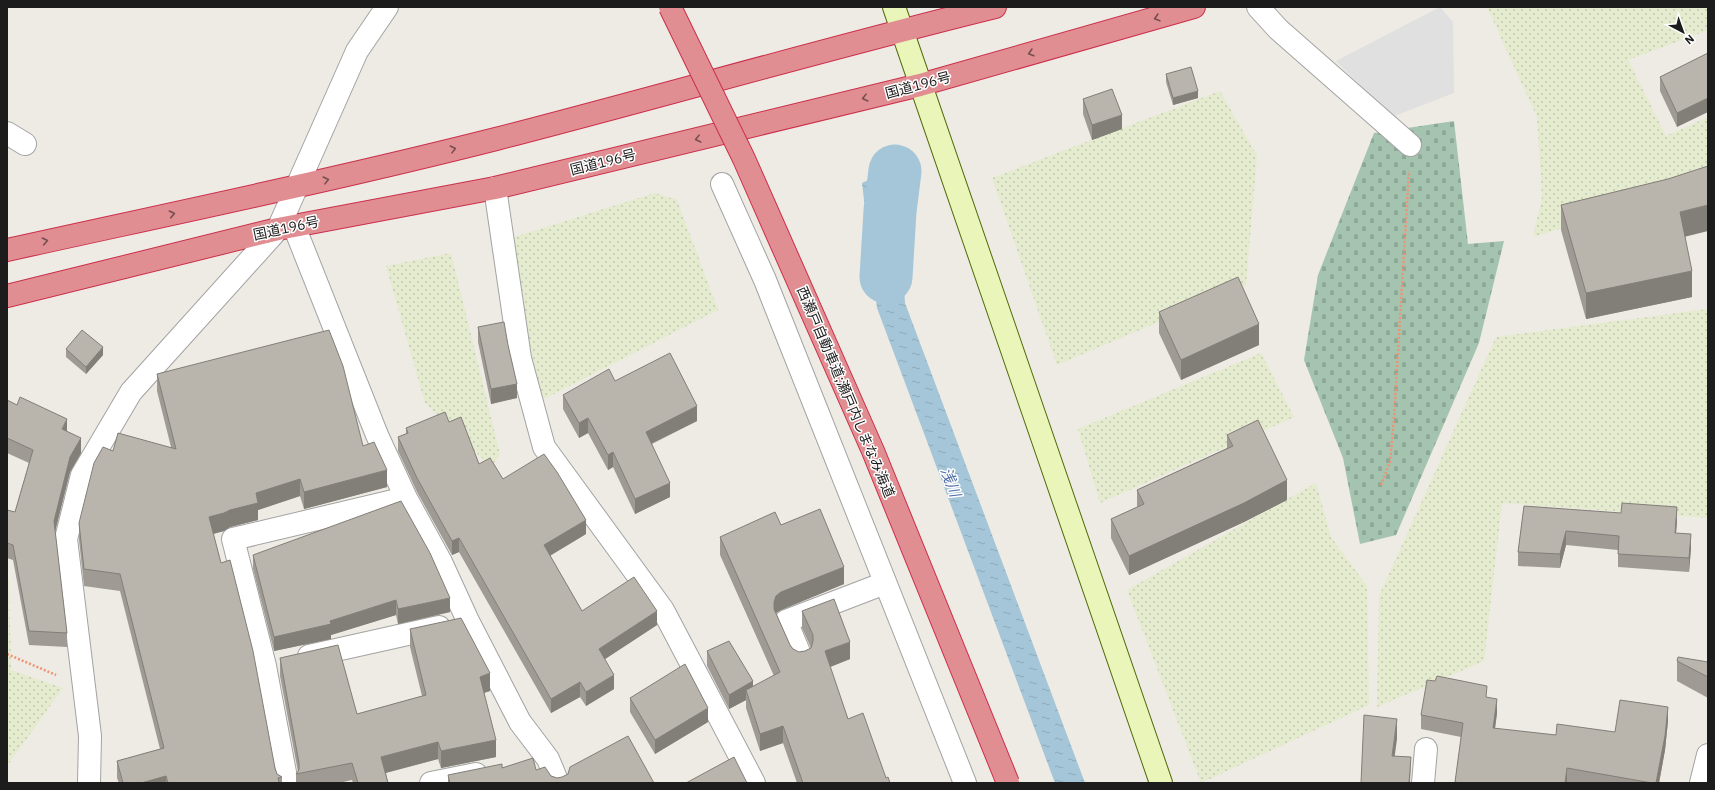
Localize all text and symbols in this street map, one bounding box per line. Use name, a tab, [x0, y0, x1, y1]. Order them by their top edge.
north arrow	[1663, 12, 1703, 52]
one-way arrow	[1153, 13, 1160, 22]
text: N	[1682, 32, 1697, 47]
one-way arrow	[1028, 48, 1035, 57]
street label: 国道196号	[883, 68, 953, 102]
one-way arrow	[862, 93, 869, 102]
one-way arrow	[695, 134, 702, 142]
street label: 国道196号	[568, 145, 638, 179]
one-way arrow	[450, 146, 456, 154]
one-way arrow	[323, 176, 330, 184]
one-way arrow	[169, 210, 175, 218]
street label: 国道196号	[251, 212, 321, 244]
one-way arrow	[42, 238, 48, 246]
street label: 西瀬戸自動車道;瀬戸内しまなみ海道	[793, 284, 899, 500]
water label: 浅川	[937, 465, 966, 501]

